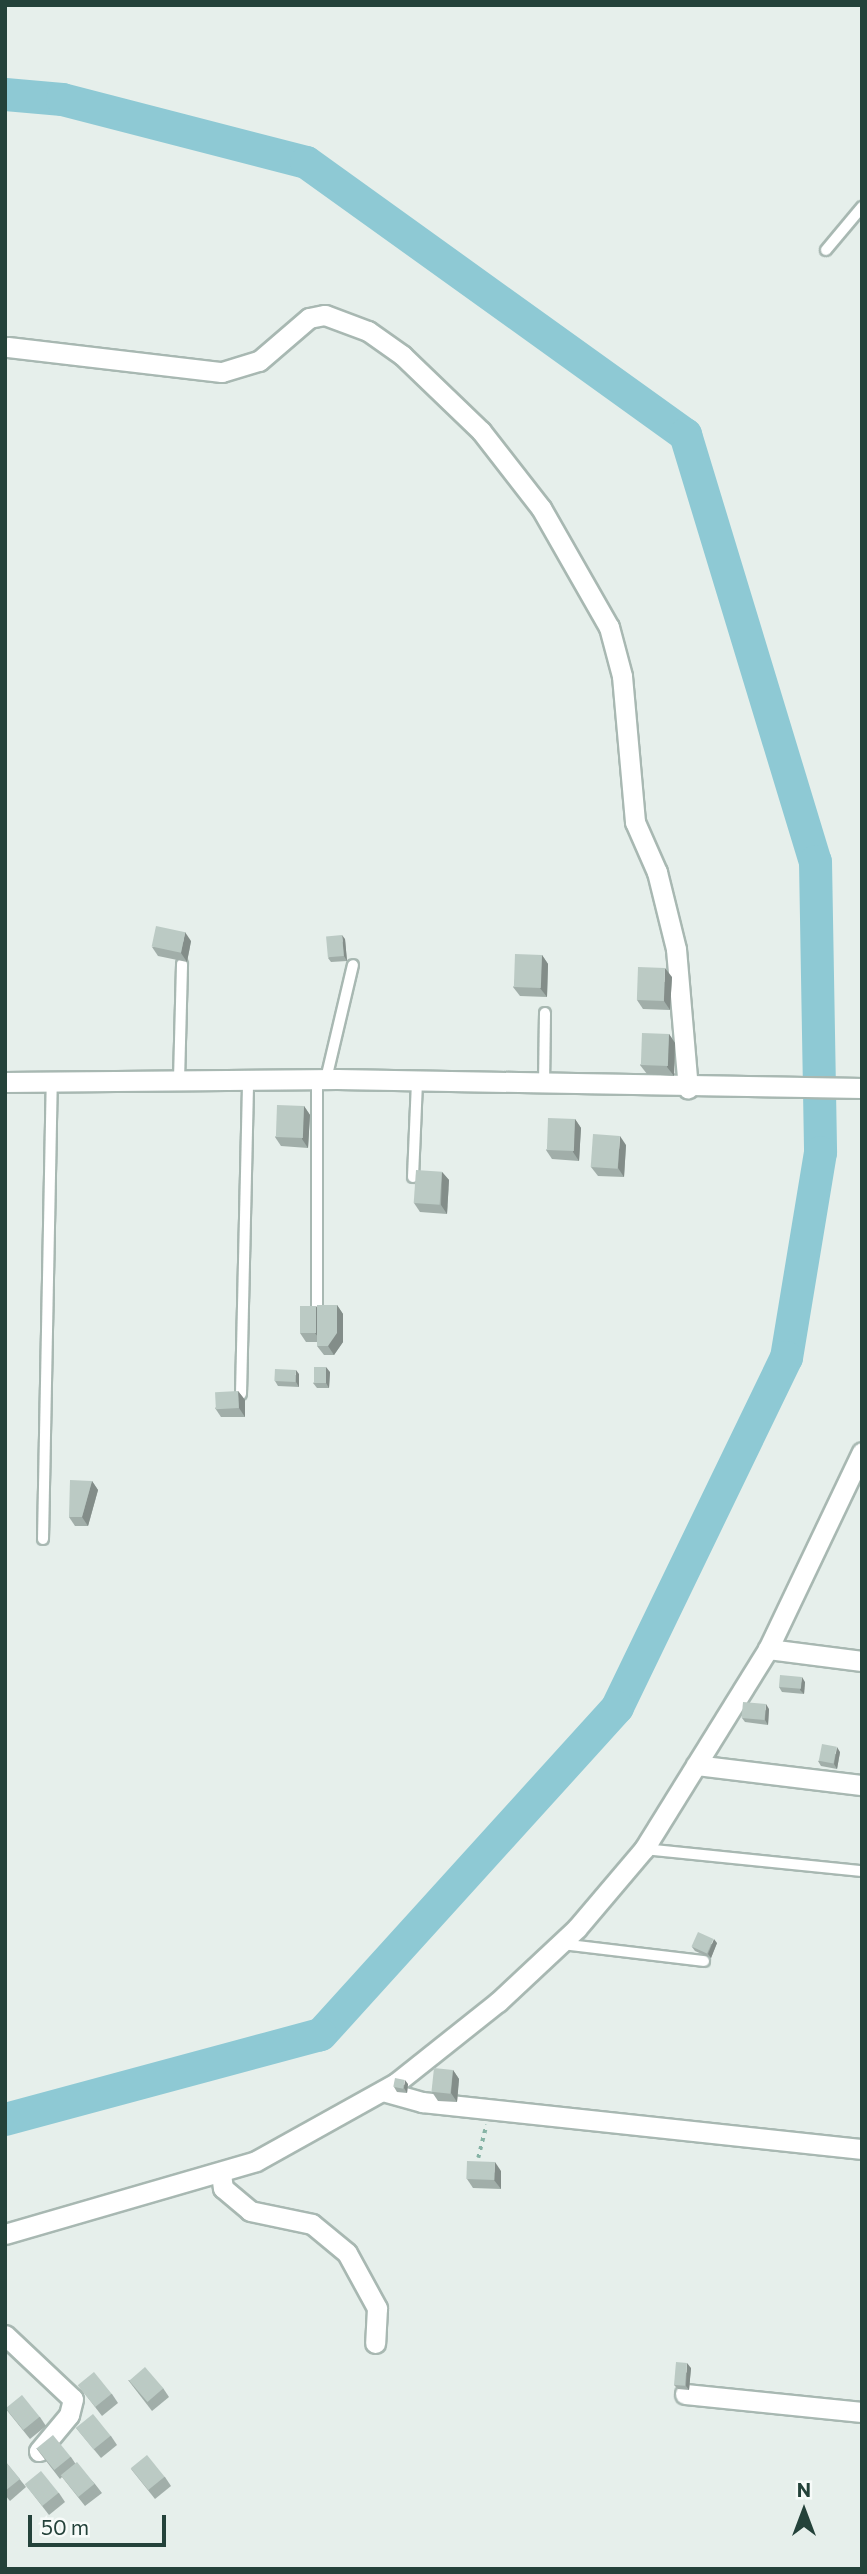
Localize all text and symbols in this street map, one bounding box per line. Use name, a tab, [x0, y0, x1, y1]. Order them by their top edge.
north arrow	[769, 2476, 839, 2546]
text: N	[797, 2478, 811, 2501]
scale bar	[32, 2500, 170, 2544]
text: 50 m	[41, 2514, 89, 2539]

